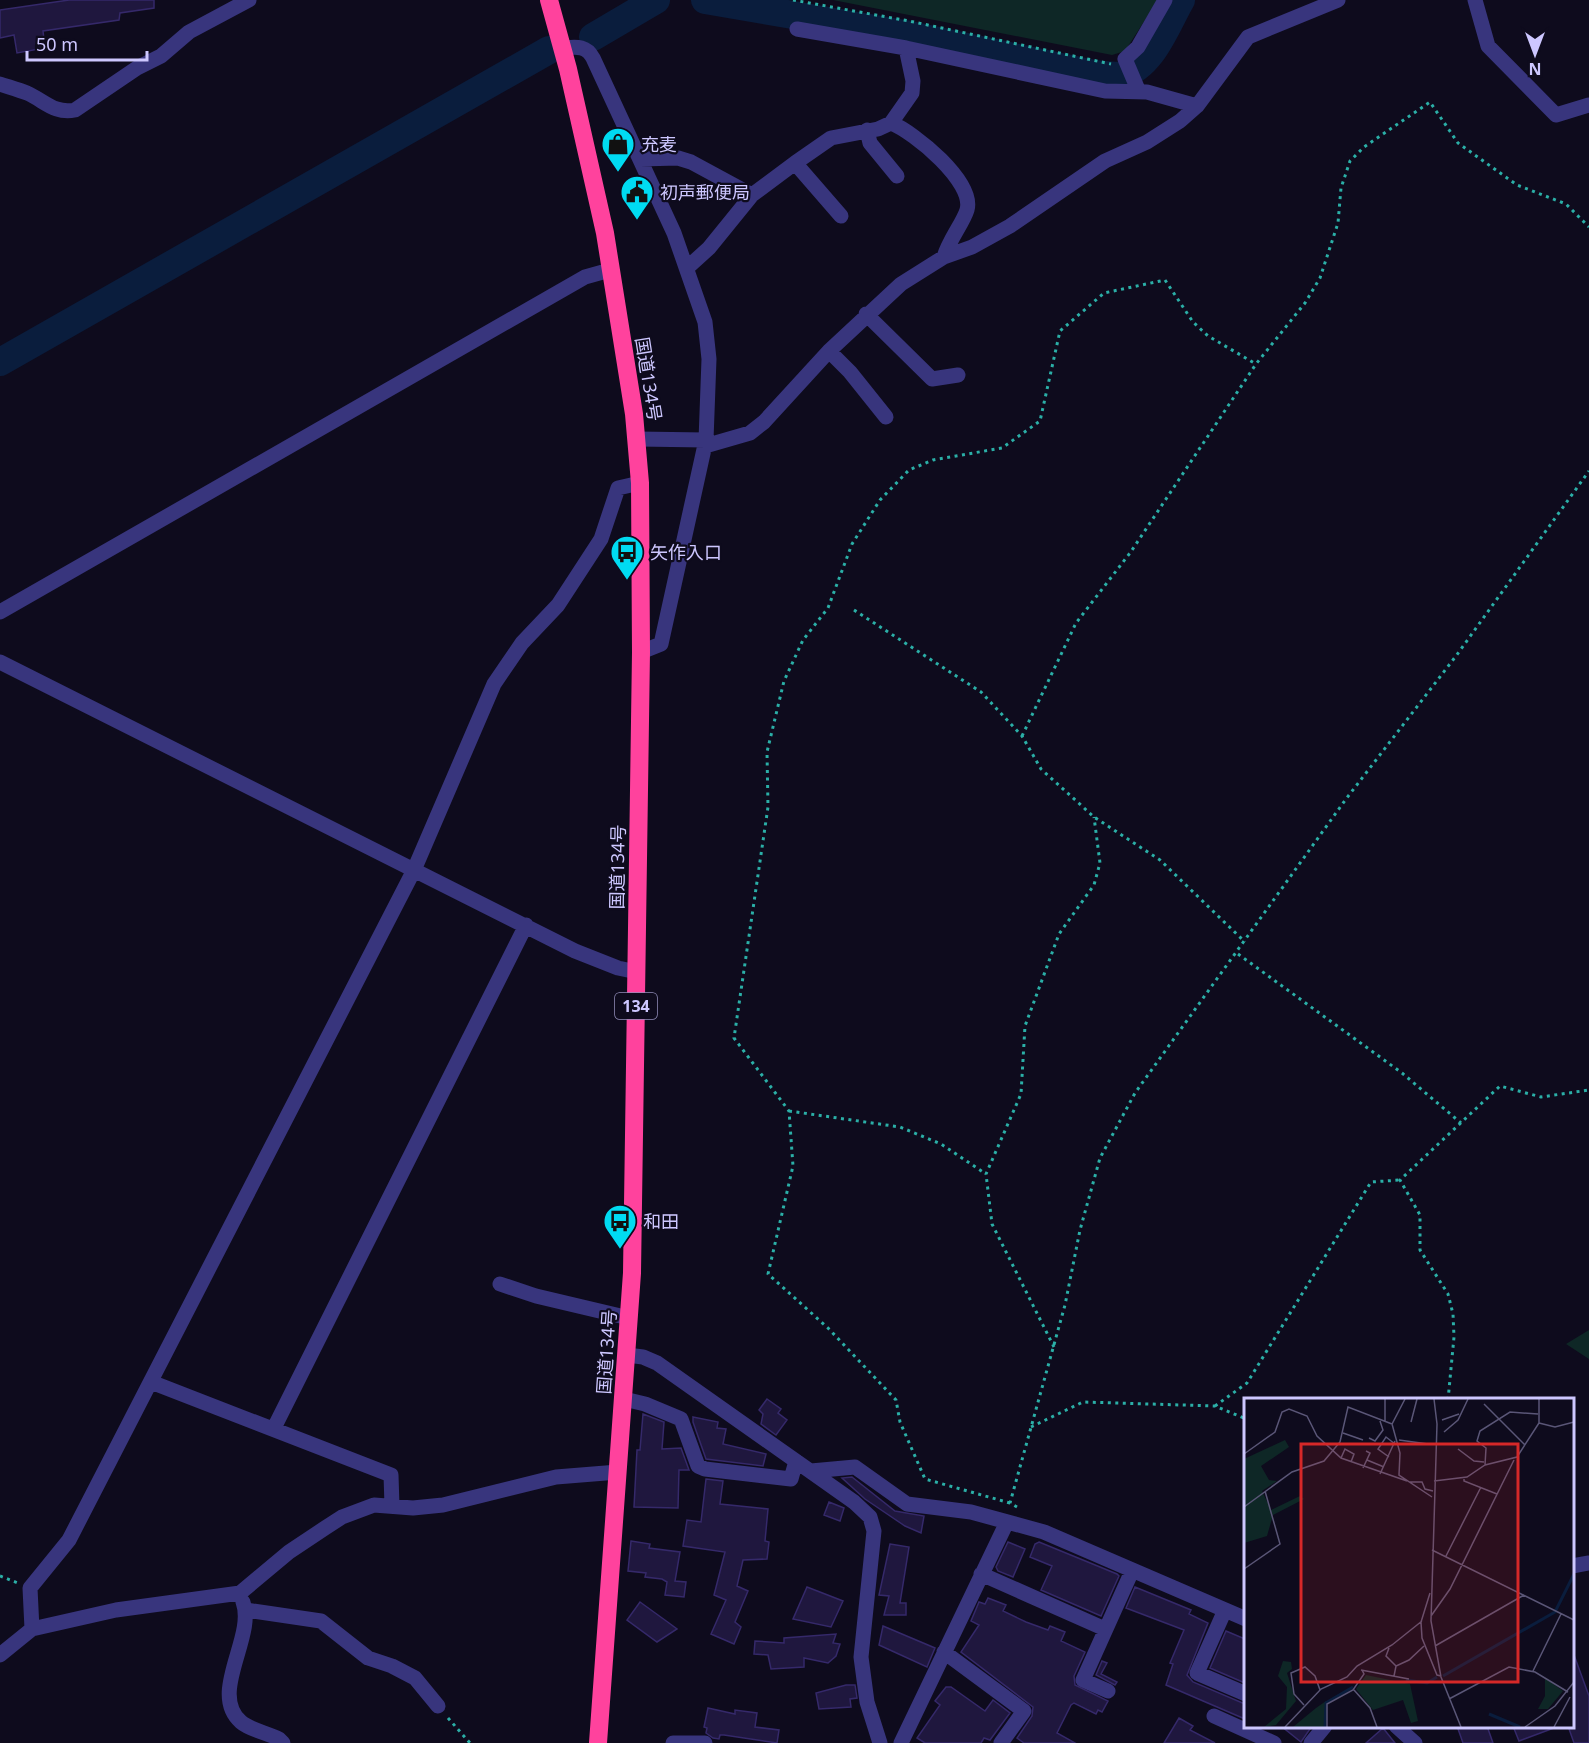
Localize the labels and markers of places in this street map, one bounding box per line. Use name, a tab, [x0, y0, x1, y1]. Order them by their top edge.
shop icon: 充麦	[600, 126, 636, 173]
place label: 充麦	[641, 132, 677, 156]
public building icon: 初声郵便局	[619, 174, 655, 221]
place label: 初声郵便局	[660, 180, 750, 204]
bus stop icon: 矢作入口	[609, 534, 645, 581]
place label: 矢作入口	[650, 540, 722, 564]
bus stop icon: 和田	[602, 1203, 638, 1250]
place label: 和田	[643, 1209, 679, 1233]

